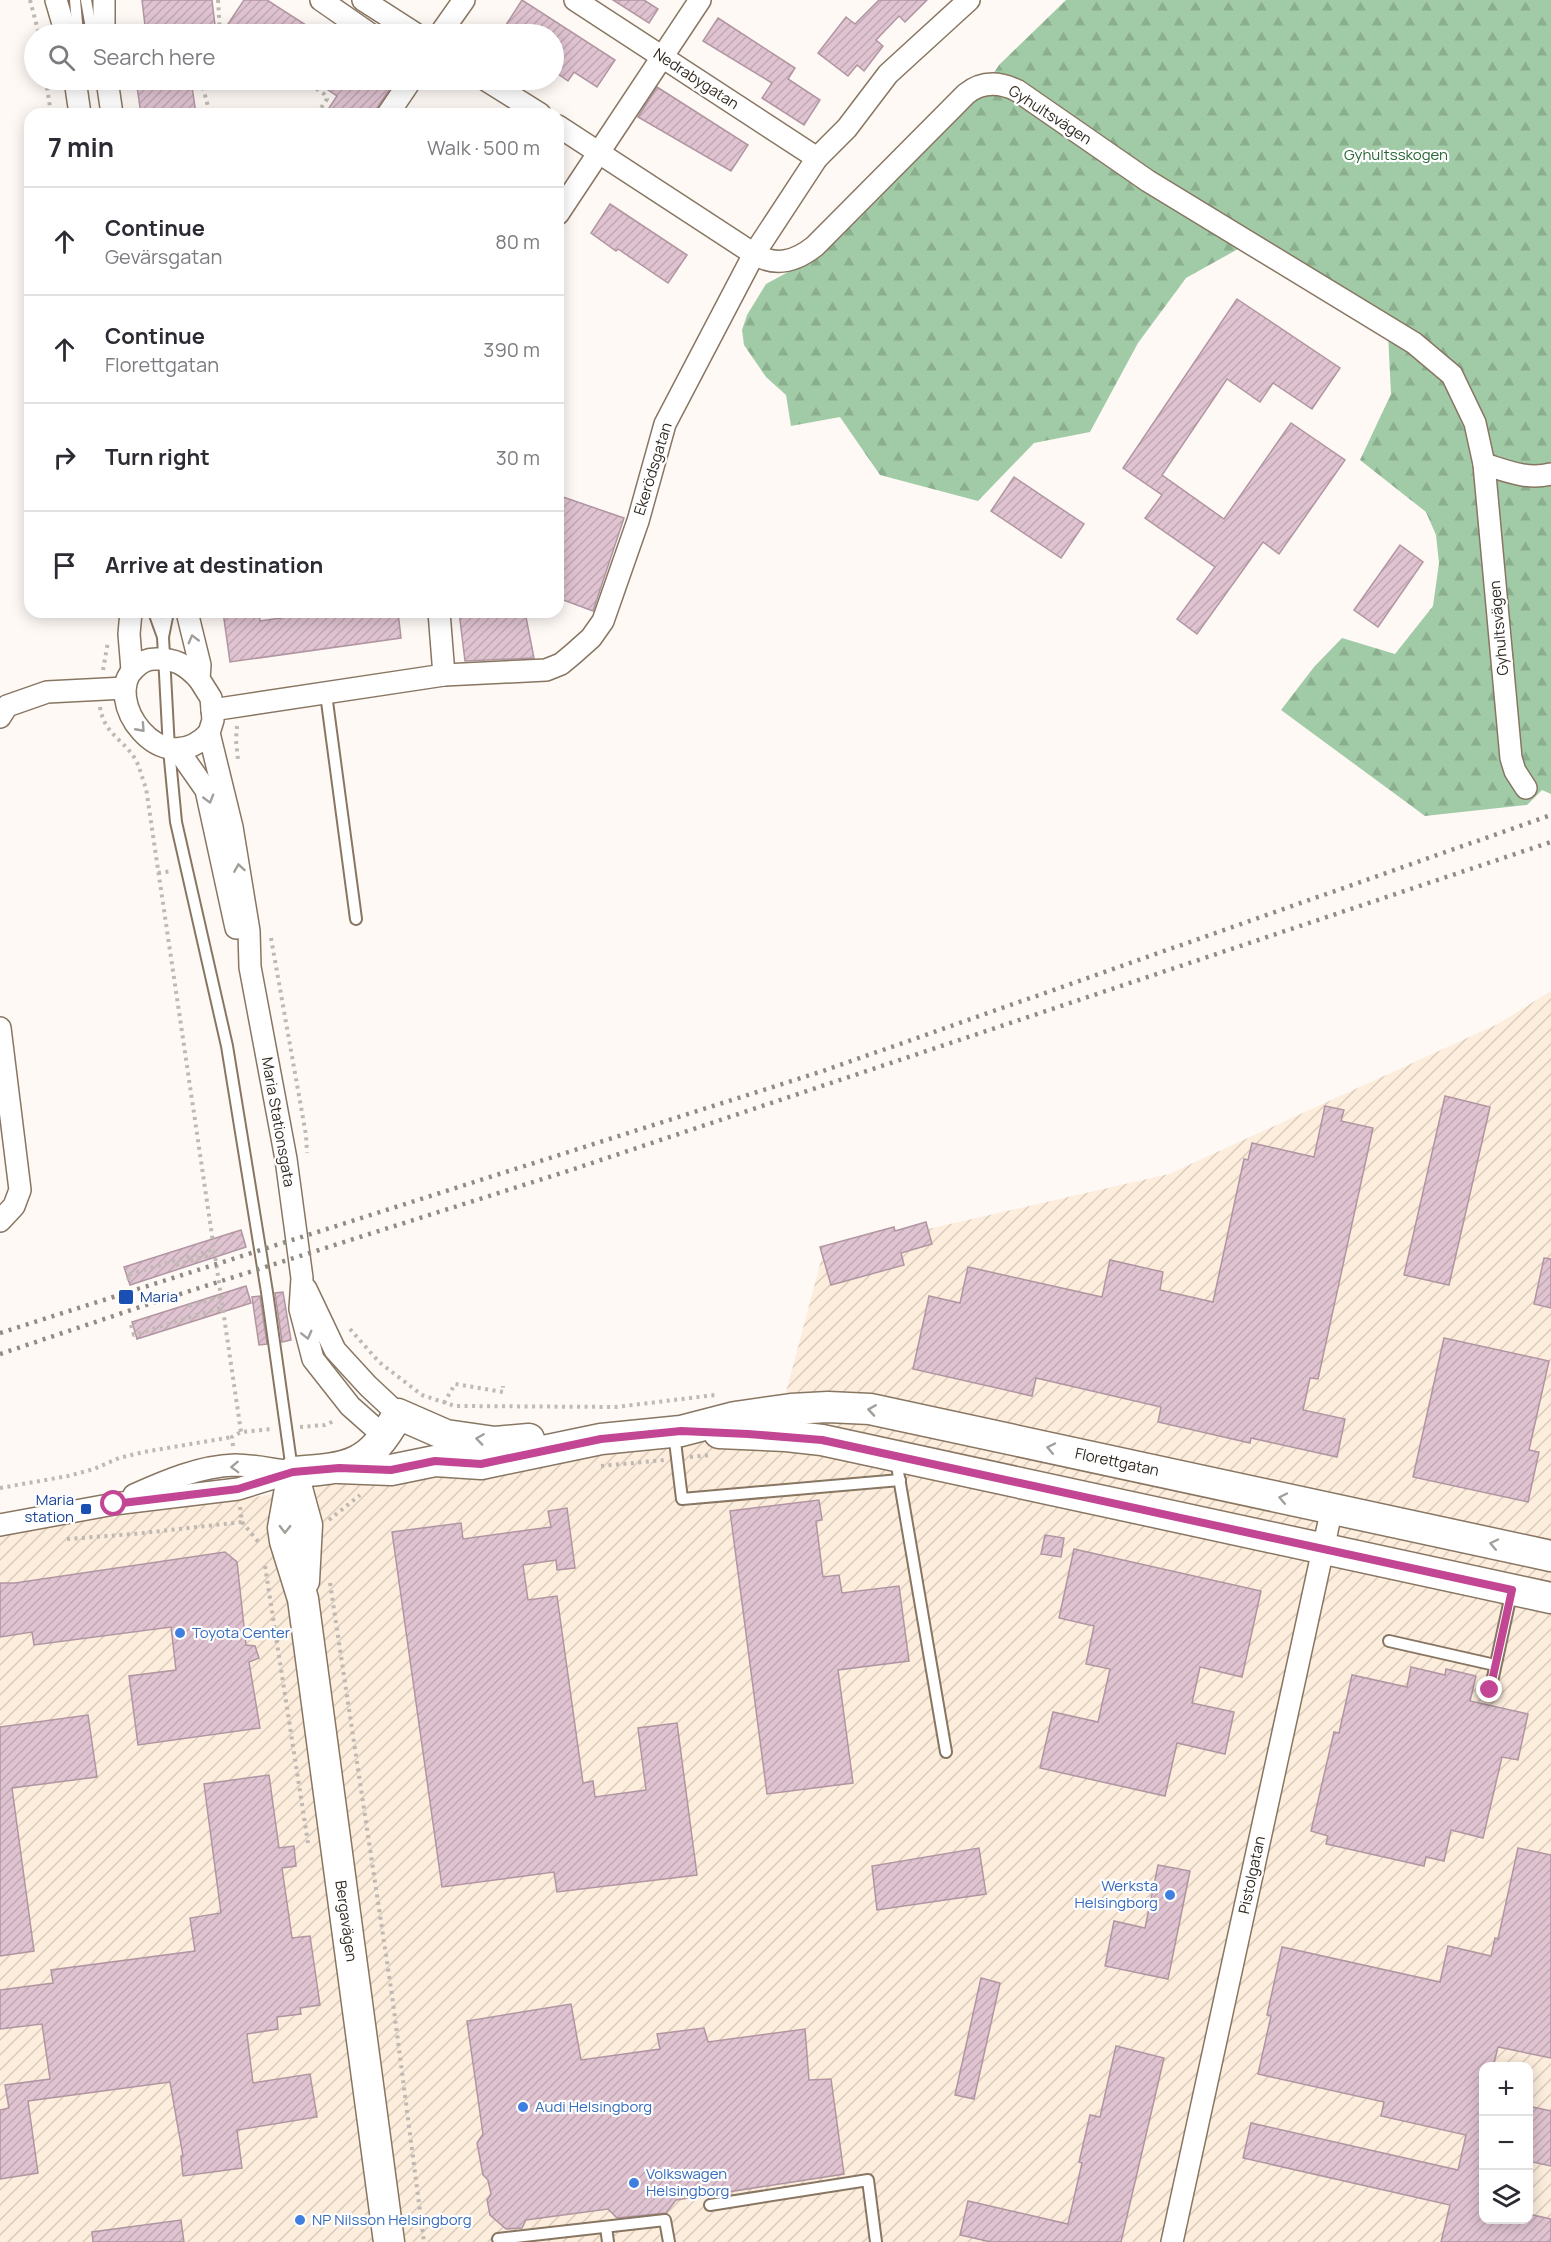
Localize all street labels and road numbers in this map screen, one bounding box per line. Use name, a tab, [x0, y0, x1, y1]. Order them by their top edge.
street label: Nedrabygatan	[649, 43, 743, 114]
street label: Gyhultsvägen	[1005, 80, 1096, 149]
street label: Ekerödsgatan	[628, 420, 677, 518]
street label: Gyhultsvägen	[1484, 580, 1513, 676]
street label: Maria Stationsgata	[257, 1055, 300, 1188]
street label: Florettgatan	[1073, 1442, 1161, 1481]
street label: Pistolgatan	[1233, 1834, 1270, 1916]
street label: Bergavägen	[330, 1879, 363, 1963]

